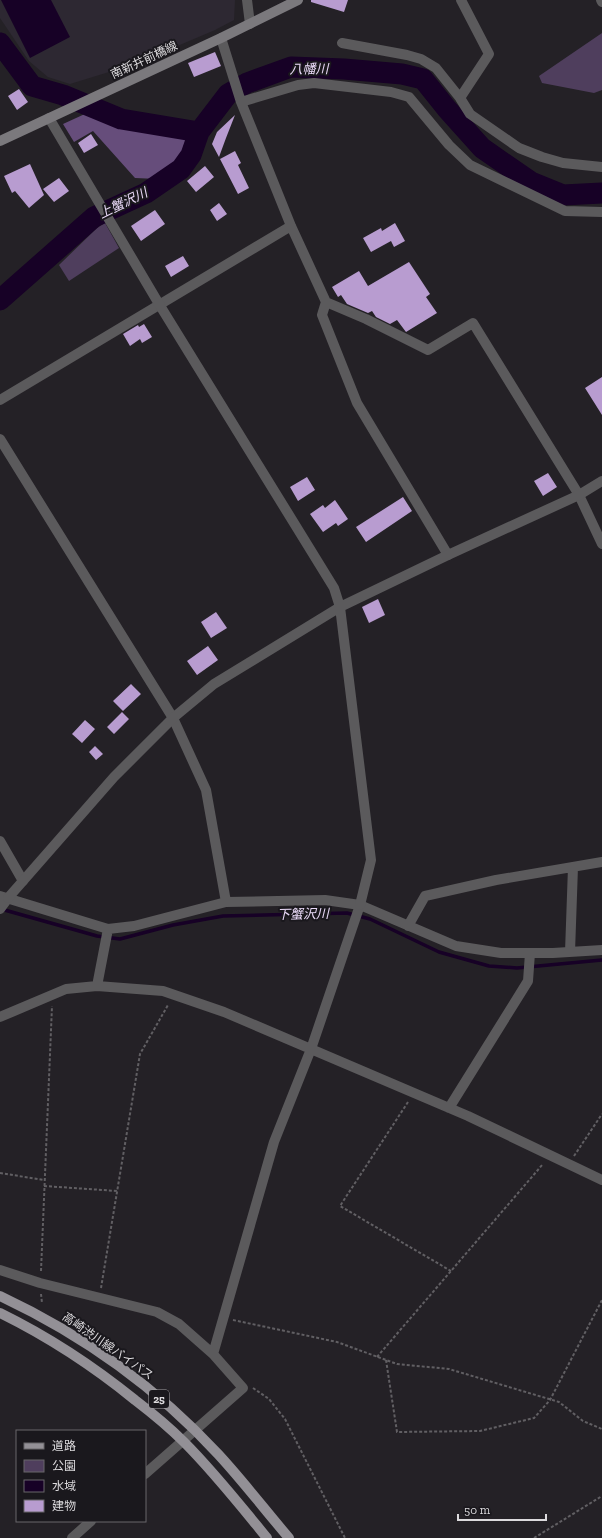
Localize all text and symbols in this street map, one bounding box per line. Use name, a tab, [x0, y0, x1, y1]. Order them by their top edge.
street label: 南新井前橋線	[108, 38, 180, 82]
water label: 八幡川	[289, 61, 331, 77]
water label: 上蟹沢川	[96, 184, 151, 221]
water label: 下蟹沢川	[277, 906, 331, 922]
street label: 高崎渋川線バイパス	[60, 1309, 156, 1383]
road number: 25	[149, 1390, 169, 1408]
legend	[16, 1430, 146, 1522]
text: 道路	[52, 1439, 76, 1453]
text: 公園	[52, 1459, 76, 1473]
text: 水域	[52, 1479, 76, 1493]
scale bar	[458, 1496, 546, 1522]
text: 建物	[52, 1499, 76, 1513]
text: 50 m	[464, 1503, 491, 1517]

